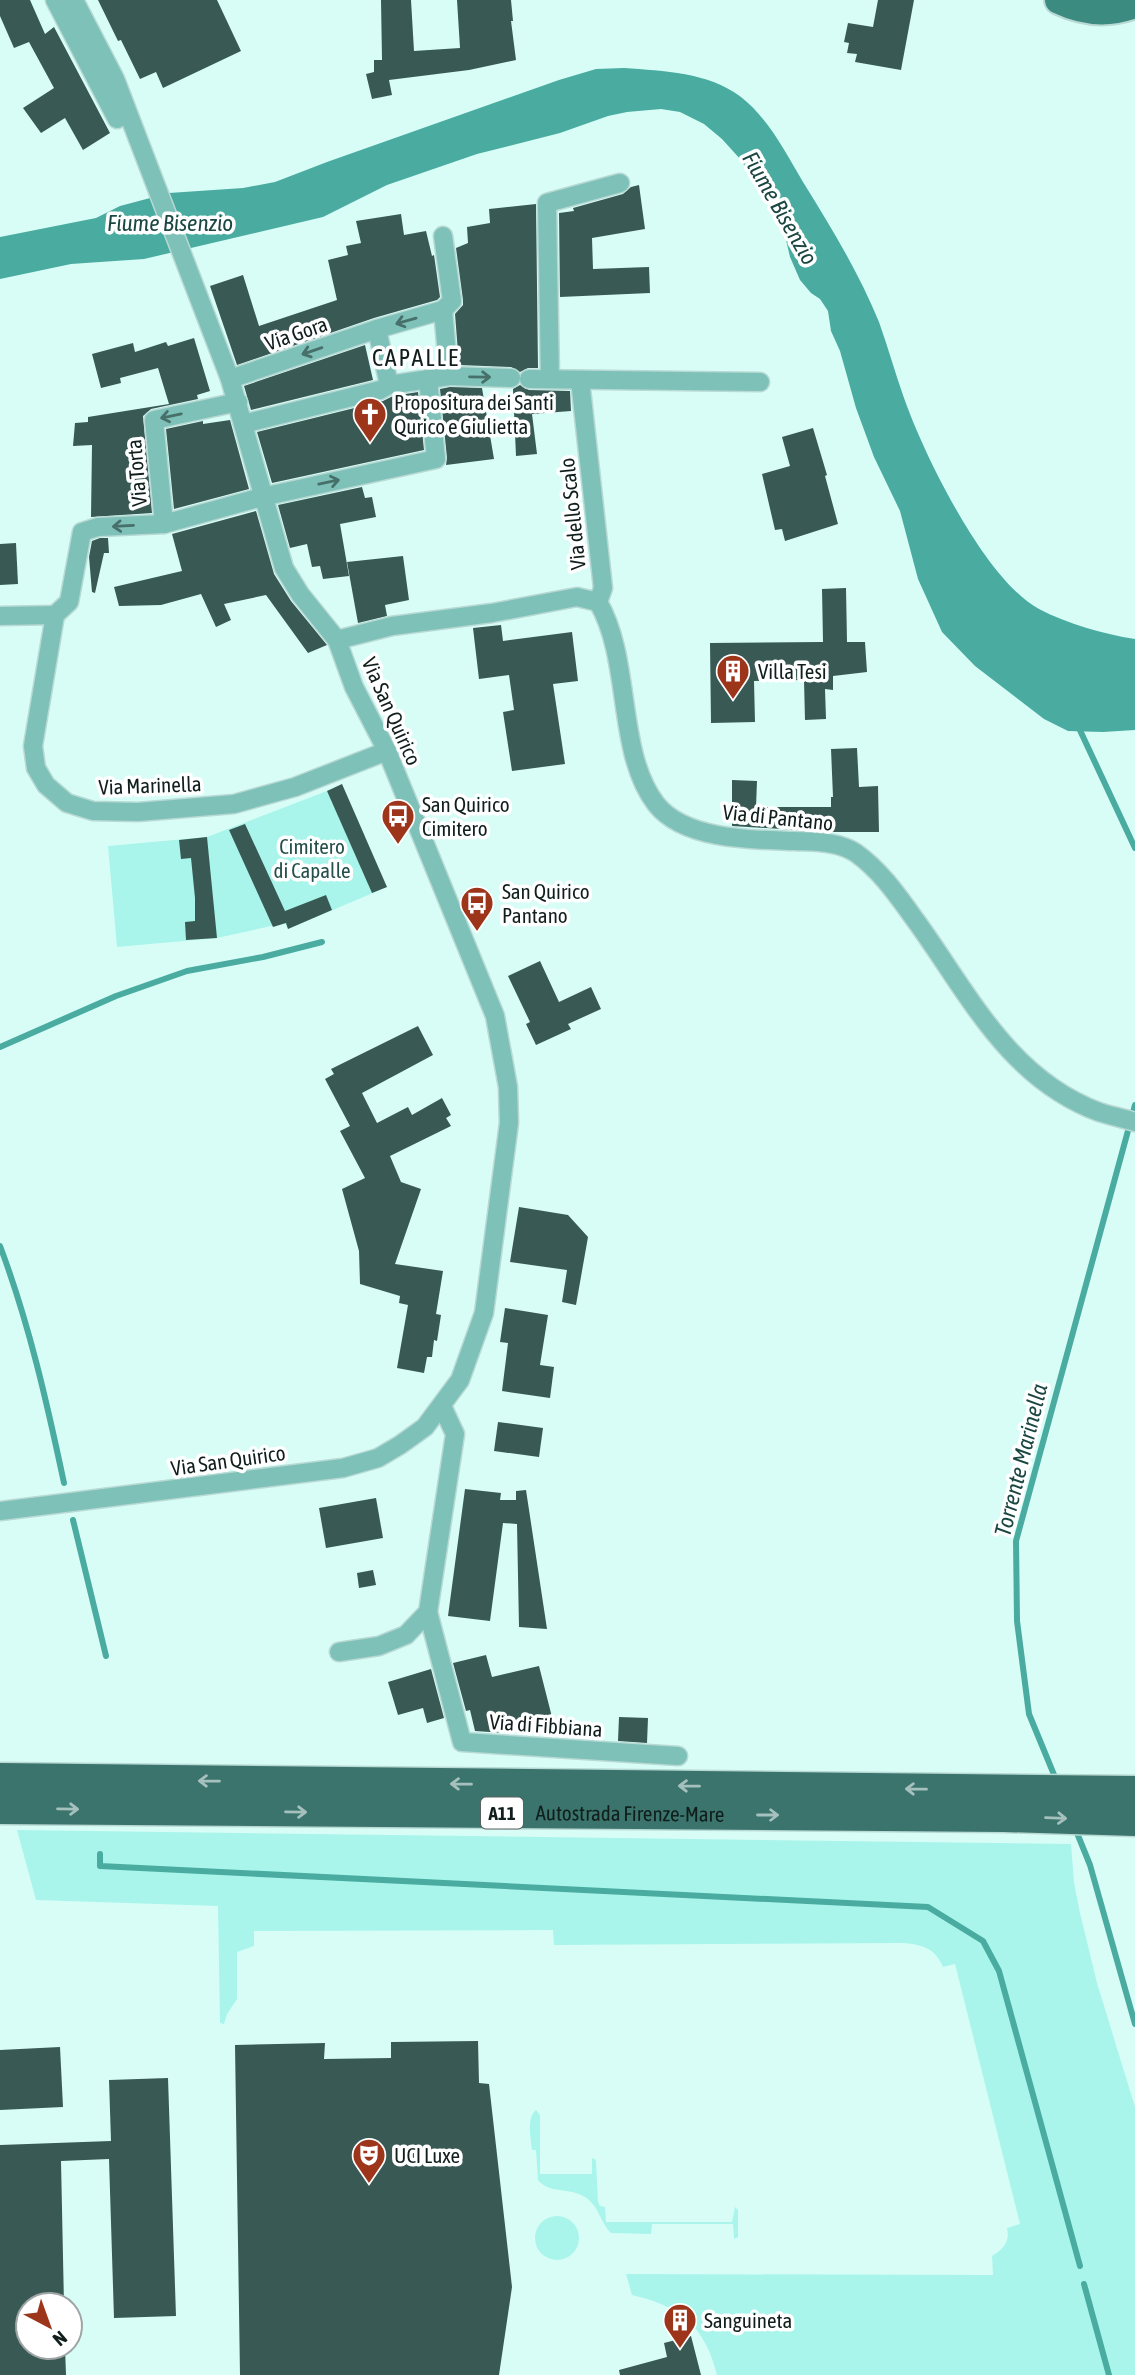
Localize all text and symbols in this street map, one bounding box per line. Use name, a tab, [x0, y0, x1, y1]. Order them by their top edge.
water label: Fiume Bisenzio	[737, 147, 823, 269]
water label: Fiume Bisenzio	[107, 210, 233, 236]
street label: Via Gora	[262, 311, 330, 355]
one-way arrow	[396, 315, 418, 328]
district label: CAPALLE	[372, 344, 460, 371]
one-way arrow	[302, 346, 324, 358]
one-way arrow	[468, 370, 491, 384]
place label: Propositura dei Santi Qurico e Giulietta	[394, 390, 554, 438]
church icon: Propositura dei Santi Qurico e Giulietta	[351, 395, 389, 444]
one-way arrow	[160, 410, 183, 424]
street label: Via Torta	[121, 438, 151, 508]
street label: Via dello Scalo	[554, 457, 590, 571]
one-way arrow	[317, 475, 340, 489]
one-way arrow	[111, 519, 134, 532]
building icon: Villa Tesi	[714, 652, 752, 701]
street label: Via San Quirico	[358, 653, 426, 769]
place label: Villa Tesi	[758, 659, 827, 683]
street label: Via Marinella	[98, 771, 202, 799]
place label: San Quirico Cimitero	[422, 792, 510, 840]
bus stop icon: San Quirico Cimitero	[379, 797, 417, 846]
street label: Via di Pantano	[721, 799, 835, 835]
park label: Cimitero di Capalle	[273, 834, 351, 882]
place label: San Quirico Pantano	[502, 879, 590, 927]
bus stop icon: San Quirico Pantano	[458, 884, 496, 933]
water label: Torrente Marinella	[989, 1381, 1053, 1539]
street label: Via San Quirico	[169, 1440, 287, 1480]
street label: Via di Fibbiana	[489, 1709, 603, 1741]
one-way arrow	[198, 1774, 221, 1788]
one-way arrow	[450, 1777, 473, 1791]
one-way arrow	[677, 1780, 700, 1793]
one-way arrow	[905, 1782, 928, 1796]
road number: A11	[481, 1798, 523, 1828]
street label: Autostrada Firenze-Mare	[535, 1800, 724, 1826]
one-way arrow	[56, 1802, 79, 1816]
one-way arrow	[284, 1805, 307, 1818]
one-way arrow	[756, 1808, 779, 1822]
one-way arrow	[1045, 1812, 1068, 1825]
theatre icon: UCI Luxe	[350, 2136, 388, 2185]
place label: UCI Luxe	[394, 2143, 460, 2167]
north arrow	[14, 2291, 84, 2361]
building icon: Sanguineta	[661, 2301, 699, 2350]
place label: Sanguineta	[704, 2308, 792, 2332]
text: N	[49, 2327, 72, 2351]

